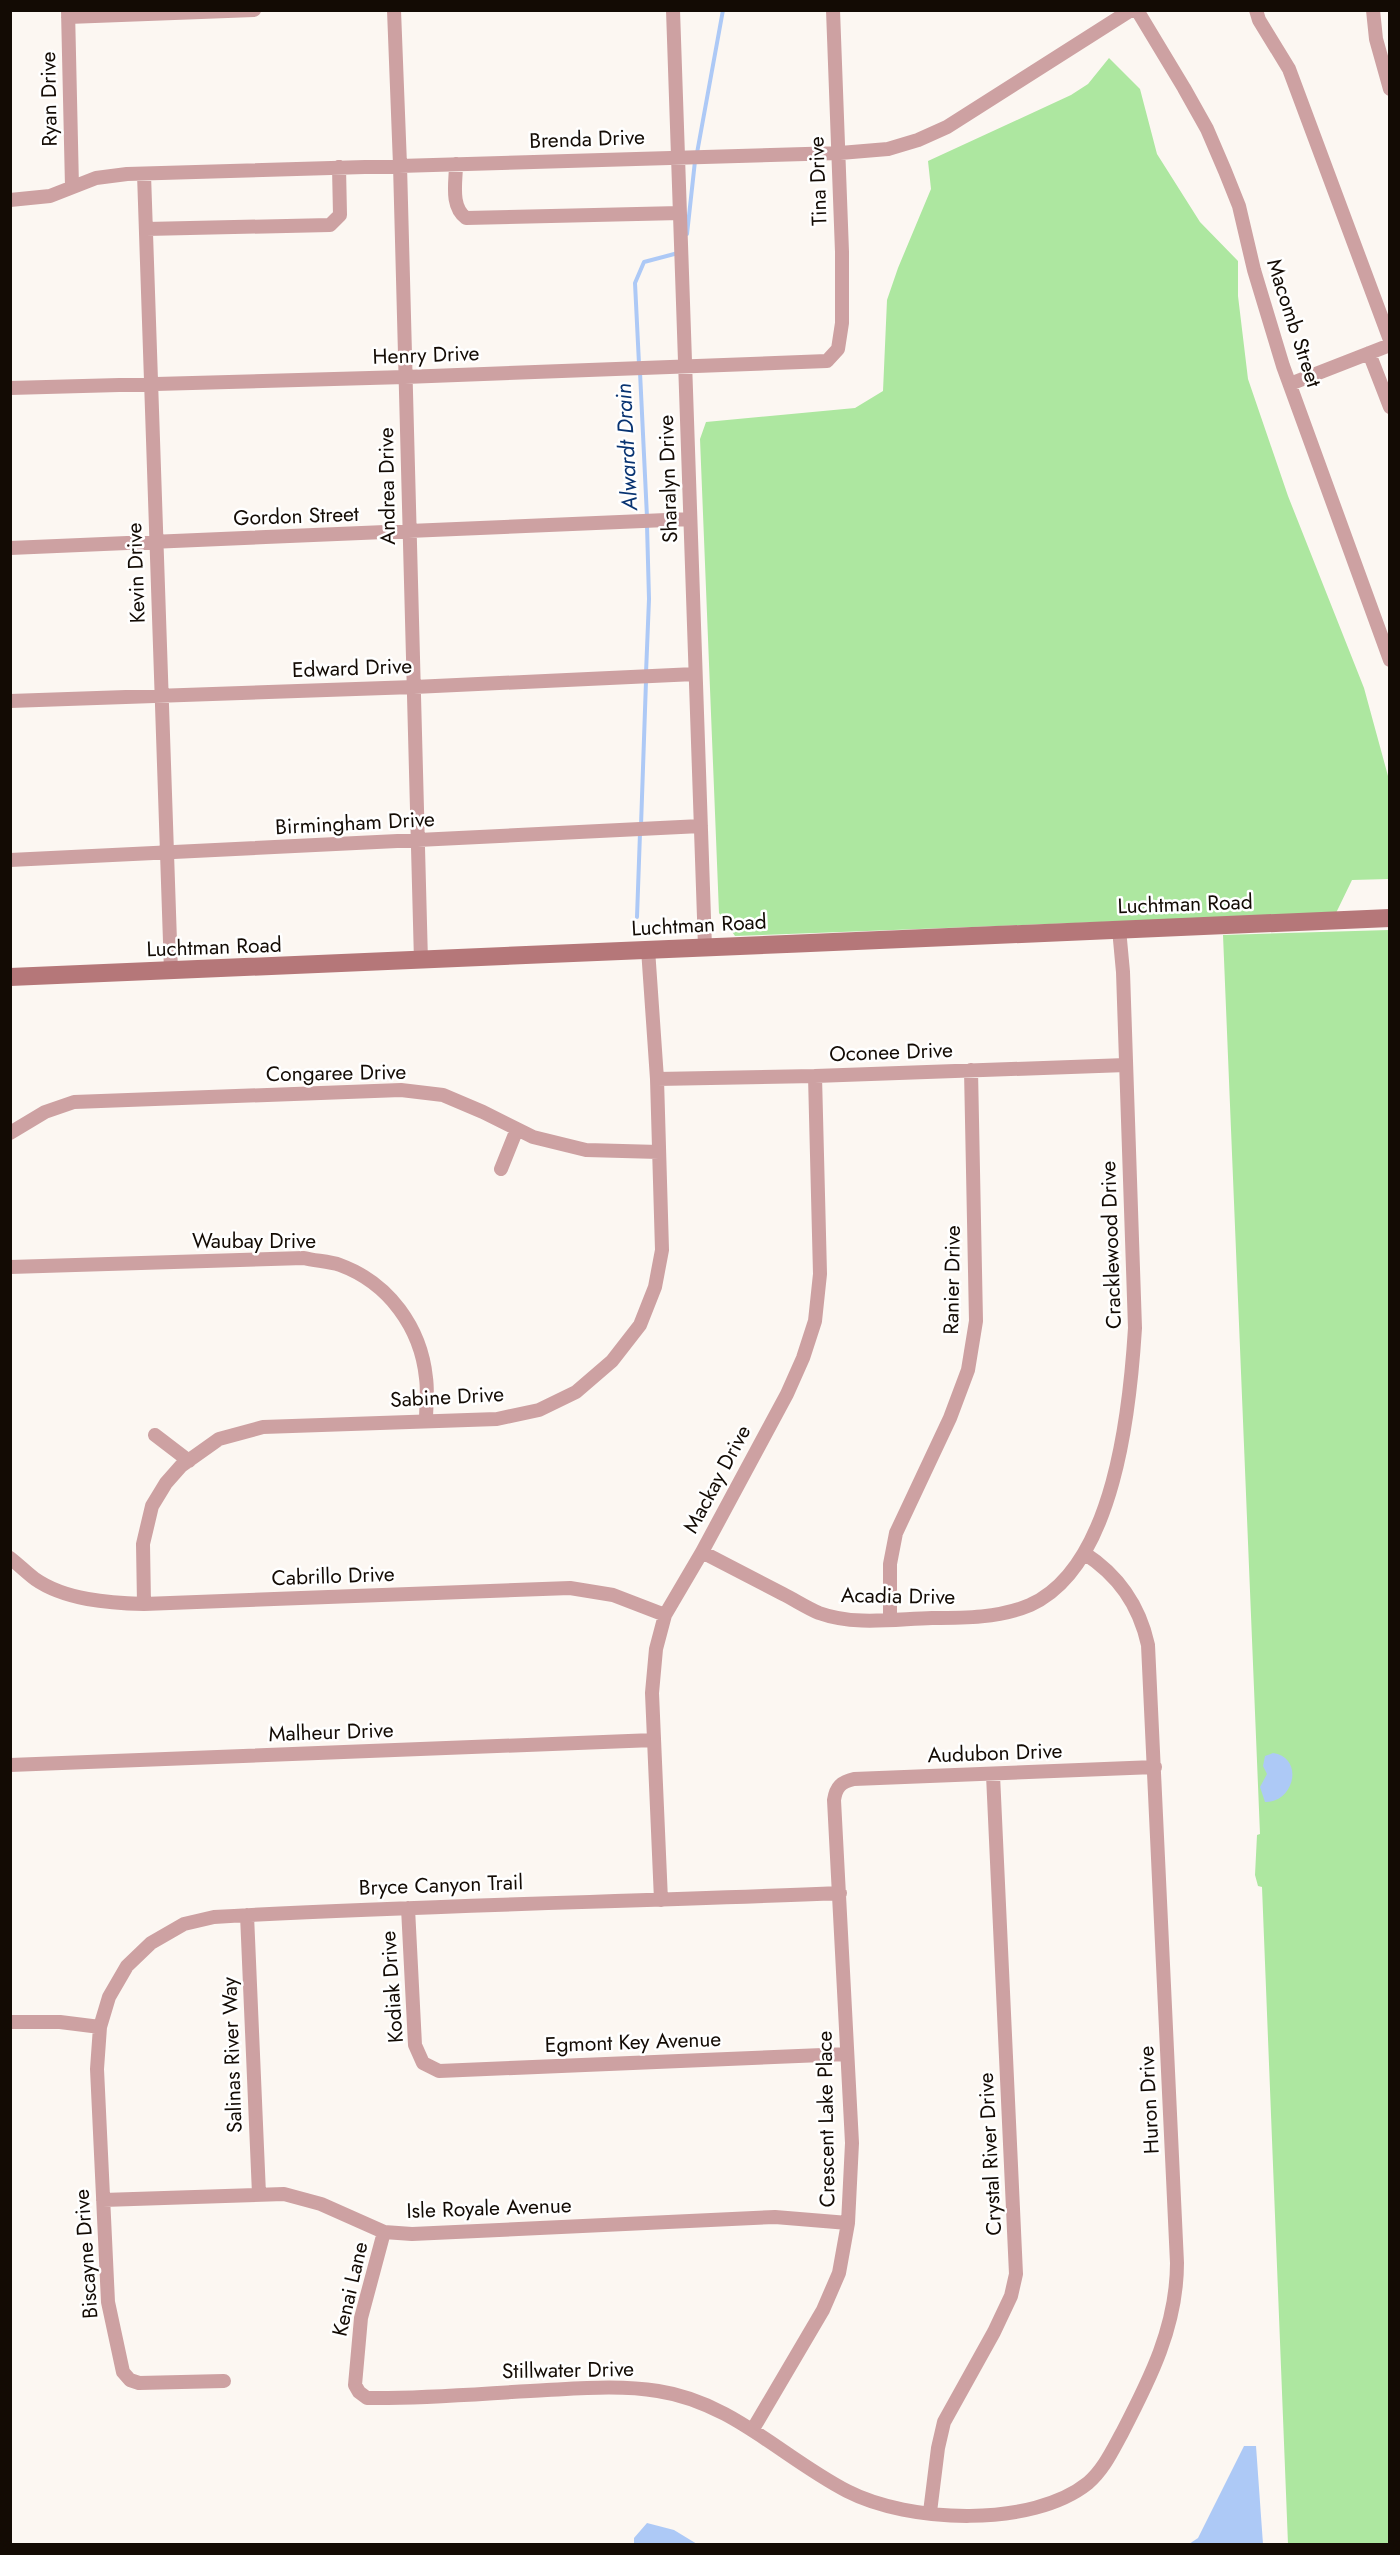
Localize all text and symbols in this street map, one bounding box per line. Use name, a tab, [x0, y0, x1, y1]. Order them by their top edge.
street label: Ryan Drive	[33, 51, 65, 147]
street label: Brenda Drive	[529, 122, 645, 156]
street label: Tina Drive	[801, 136, 835, 226]
street label: Macomb Street	[1259, 255, 1329, 391]
street label: Henry Drive	[372, 338, 480, 372]
water label: Alwardt Drain	[607, 382, 645, 513]
street label: Sharalyn Drive	[651, 414, 685, 543]
street label: Andrea Drive	[371, 427, 403, 545]
street label: Gordon Street	[233, 499, 359, 533]
street label: Kevin Drive	[119, 522, 153, 624]
street label: Edward Drive	[291, 651, 413, 685]
street label: Birmingham Drive	[274, 804, 436, 842]
street label: Luchtman Road	[1117, 887, 1253, 921]
street label: Luchtman Road	[631, 906, 767, 944]
street label: Luchtman Road	[146, 930, 282, 964]
street label: Oconee Drive	[829, 1035, 954, 1069]
street label: Congaree Drive	[266, 1057, 407, 1089]
street label: Cracklewood Drive	[1093, 1160, 1129, 1330]
street label: Ranier Drive	[936, 1225, 968, 1335]
street label: Waubay Drive	[192, 1226, 316, 1256]
street label: Sabine Drive	[389, 1379, 505, 1415]
street label: Mackay Drive	[676, 1419, 758, 1538]
street label: Cabrillo Drive	[271, 1559, 395, 1593]
street label: Acadia Drive	[840, 1580, 956, 1612]
street label: Malheur Drive	[268, 1715, 394, 1749]
street label: Audubon Drive	[927, 1736, 1063, 1770]
street label: Bryce Canyon Trail	[358, 1867, 524, 1903]
street label: Kodiak Drive	[373, 1930, 411, 2044]
street label: Salinas River Way	[214, 1976, 250, 2134]
street label: Egmont Key Avenue	[544, 2024, 722, 2060]
street label: Crescent Lake Place	[809, 2030, 843, 2208]
street label: Huron Drive	[1131, 2045, 1167, 2155]
street label: Crystal River Drive	[971, 2071, 1009, 2236]
street label: Biscayne Drive	[66, 2188, 105, 2320]
street label: Isle Royale Avenue	[406, 2190, 572, 2226]
street label: Kenai Lane	[325, 2239, 375, 2339]
street label: Stillwater Drive	[502, 2354, 634, 2386]

